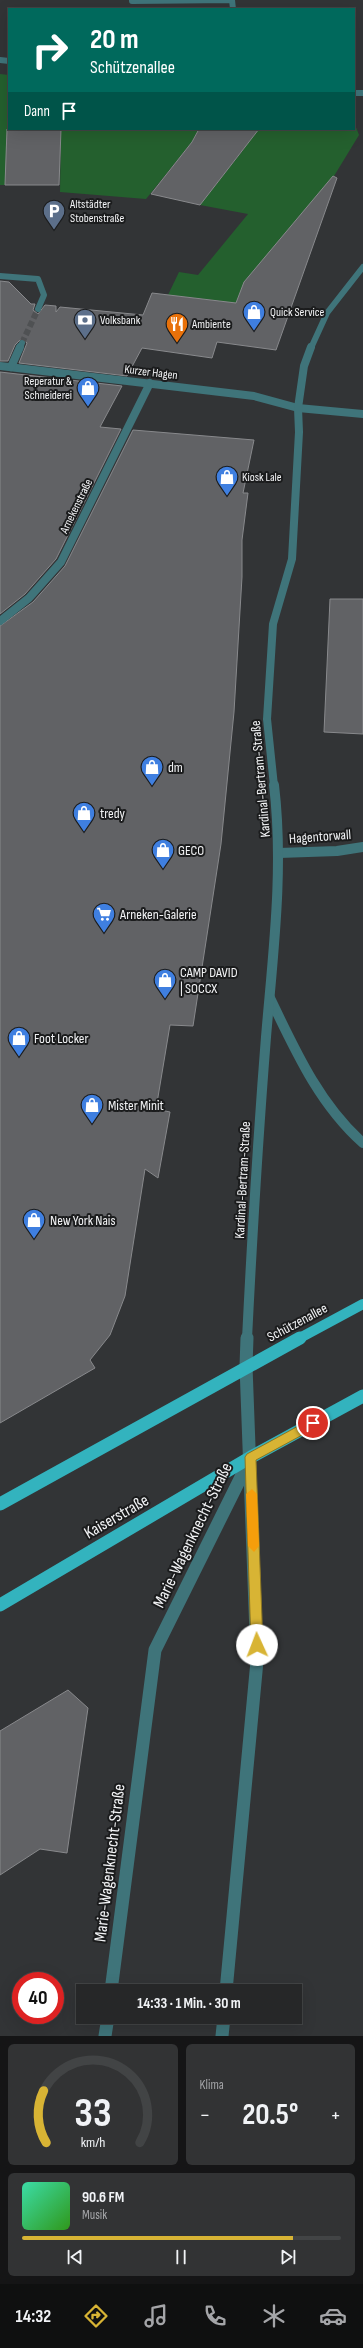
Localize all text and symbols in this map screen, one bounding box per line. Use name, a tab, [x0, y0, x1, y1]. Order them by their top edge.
text: 20 m	[90, 23, 139, 56]
icon: right	[24, 24, 76, 76]
text: Schützenallee	[90, 57, 175, 78]
icon: arrive	[58, 100, 80, 122]
text: Dann	[24, 102, 50, 121]
place label: Altstädter Stobenstraße	[69, 197, 125, 226]
parking icon: Altstädter Stobenstraße	[41, 198, 67, 231]
shop icon: Quick Service	[241, 299, 267, 332]
place label: Quick Service	[270, 305, 325, 320]
bank icon: Volksbank	[72, 307, 98, 340]
restaurant icon: Ambiente	[164, 311, 190, 344]
place label: Volksbank	[100, 313, 141, 328]
place label: Ambiente	[191, 317, 231, 332]
street label: Kurzer Hagen	[123, 362, 178, 383]
place label: Reperatur & Schneiderei	[24, 374, 72, 403]
shop icon: Reperatur & Schneiderei	[75, 375, 101, 408]
shop icon: Kiosk Lale	[214, 464, 240, 497]
place label: Kiosk Lale	[242, 470, 282, 485]
street label: Arnekenstraße	[56, 476, 96, 537]
street label: Kardinal-Bertram-Straße	[247, 720, 274, 838]
shop icon: dm	[139, 754, 165, 787]
place label: dm	[168, 759, 183, 776]
shop icon: tredy	[71, 800, 97, 833]
place label: tredy	[100, 805, 126, 822]
street label: Hagentorwall	[288, 826, 352, 847]
shop icon: GECO	[150, 837, 176, 870]
place label: GECO	[178, 842, 204, 859]
supermarket icon: Arneken-Galerie	[91, 901, 117, 934]
place label: Arneken-Galerie	[119, 906, 197, 923]
place label: CAMP DAVID | SOCCX	[180, 964, 238, 997]
shop icon: CAMP DAVID | SOCCX	[152, 967, 178, 1000]
shop icon: Foot Locker	[6, 1025, 32, 1058]
place label: Foot Locker	[34, 1030, 88, 1047]
shop icon: Mister Minit	[79, 1092, 105, 1125]
place label: Mister Minit	[108, 1097, 164, 1114]
street label: Kardinal-Bertram-Straße	[231, 1121, 254, 1239]
shop icon: New York Nais	[21, 1207, 47, 1240]
place label: New York Nais	[50, 1212, 116, 1229]
street label: Schützenallee	[264, 1299, 330, 1345]
pin	[296, 1406, 330, 1440]
icon: arrive	[302, 1412, 324, 1434]
street label: Marie-Wagenknecht-Straße	[149, 1459, 237, 1611]
street label: Kaiserstraße	[81, 1490, 153, 1543]
position arrow	[236, 1624, 278, 1666]
street label: Marie-Wagenknecht-Straße	[90, 1783, 130, 1943]
speed limit sign: 40	[12, 1972, 64, 2024]
text: 14:33 · 1 Min. · 30 m	[137, 1994, 241, 2013]
text: Klima	[200, 2077, 224, 2093]
text: 33	[74, 2088, 111, 2137]
text: 20.5°	[242, 2097, 298, 2133]
text: −	[200, 2102, 210, 2129]
text: +	[330, 2102, 341, 2129]
text: km/h	[80, 2133, 105, 2150]
text: 90.6 FM	[82, 2188, 124, 2207]
text: Musik	[82, 2207, 107, 2223]
icon: previous	[64, 2246, 86, 2268]
icon: pause	[170, 2246, 192, 2268]
icon: next	[277, 2246, 299, 2268]
icon: directions	[82, 2302, 110, 2330]
icon: music	[142, 2302, 170, 2330]
icon: phone	[201, 2302, 229, 2330]
icon: climate	[260, 2302, 288, 2330]
icon: car	[319, 2302, 347, 2330]
text: 14:32	[16, 2306, 51, 2327]

